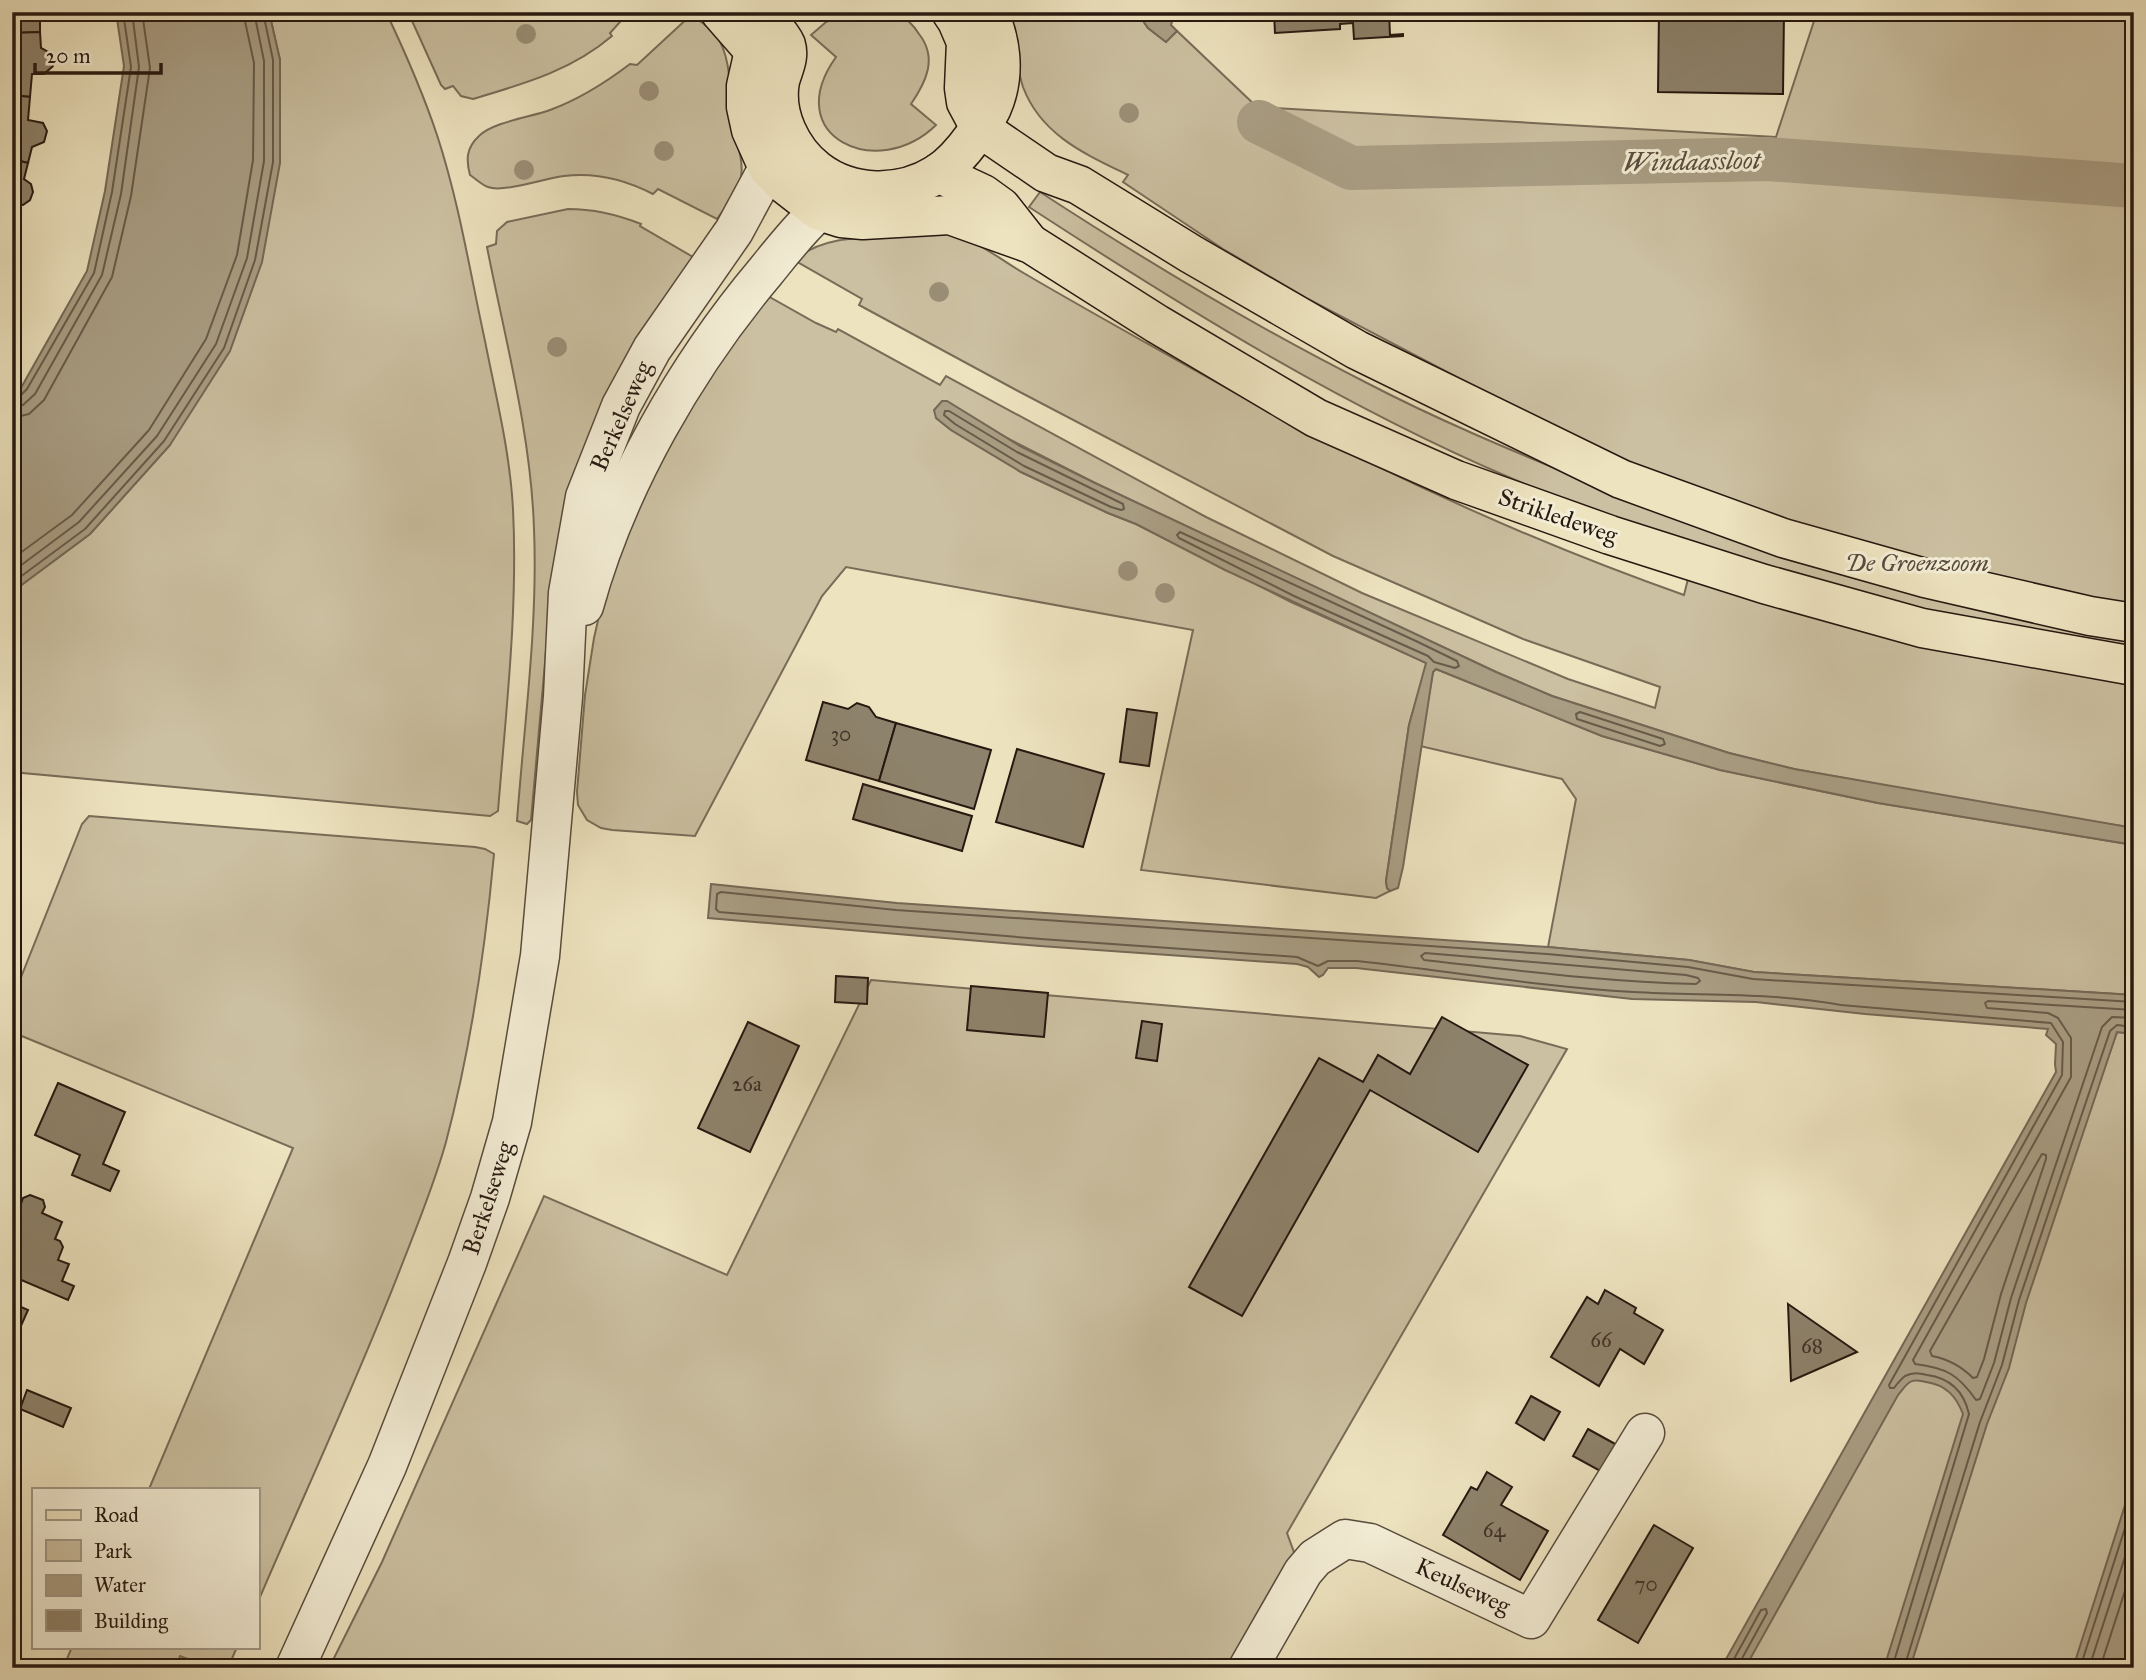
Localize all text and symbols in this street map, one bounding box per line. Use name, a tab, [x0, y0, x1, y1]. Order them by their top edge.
scale bar	[35, 32, 161, 76]
text: 20 m	[46, 43, 91, 69]
water label: Windaassloot	[1623, 144, 1763, 178]
street label: Berkelseweg	[583, 355, 659, 476]
street label: Strikledeweg	[1494, 482, 1622, 551]
park label: De Groenzoom	[1845, 548, 1989, 578]
house number: 30	[831, 721, 851, 747]
house number: 26a	[732, 1071, 762, 1097]
street label: Berkelseweg	[456, 1137, 521, 1259]
house number: 66	[1590, 1327, 1613, 1353]
house number: 68	[1801, 1333, 1823, 1359]
legend	[32, 1488, 259, 1648]
text: Road	[94, 1502, 139, 1528]
house number: 64	[1483, 1517, 1507, 1543]
text: Park	[94, 1538, 132, 1564]
street label: Keulseweg	[1411, 1551, 1516, 1621]
house number: 70	[1634, 1571, 1658, 1597]
text: Water	[94, 1572, 146, 1598]
text: Building	[94, 1608, 168, 1634]

